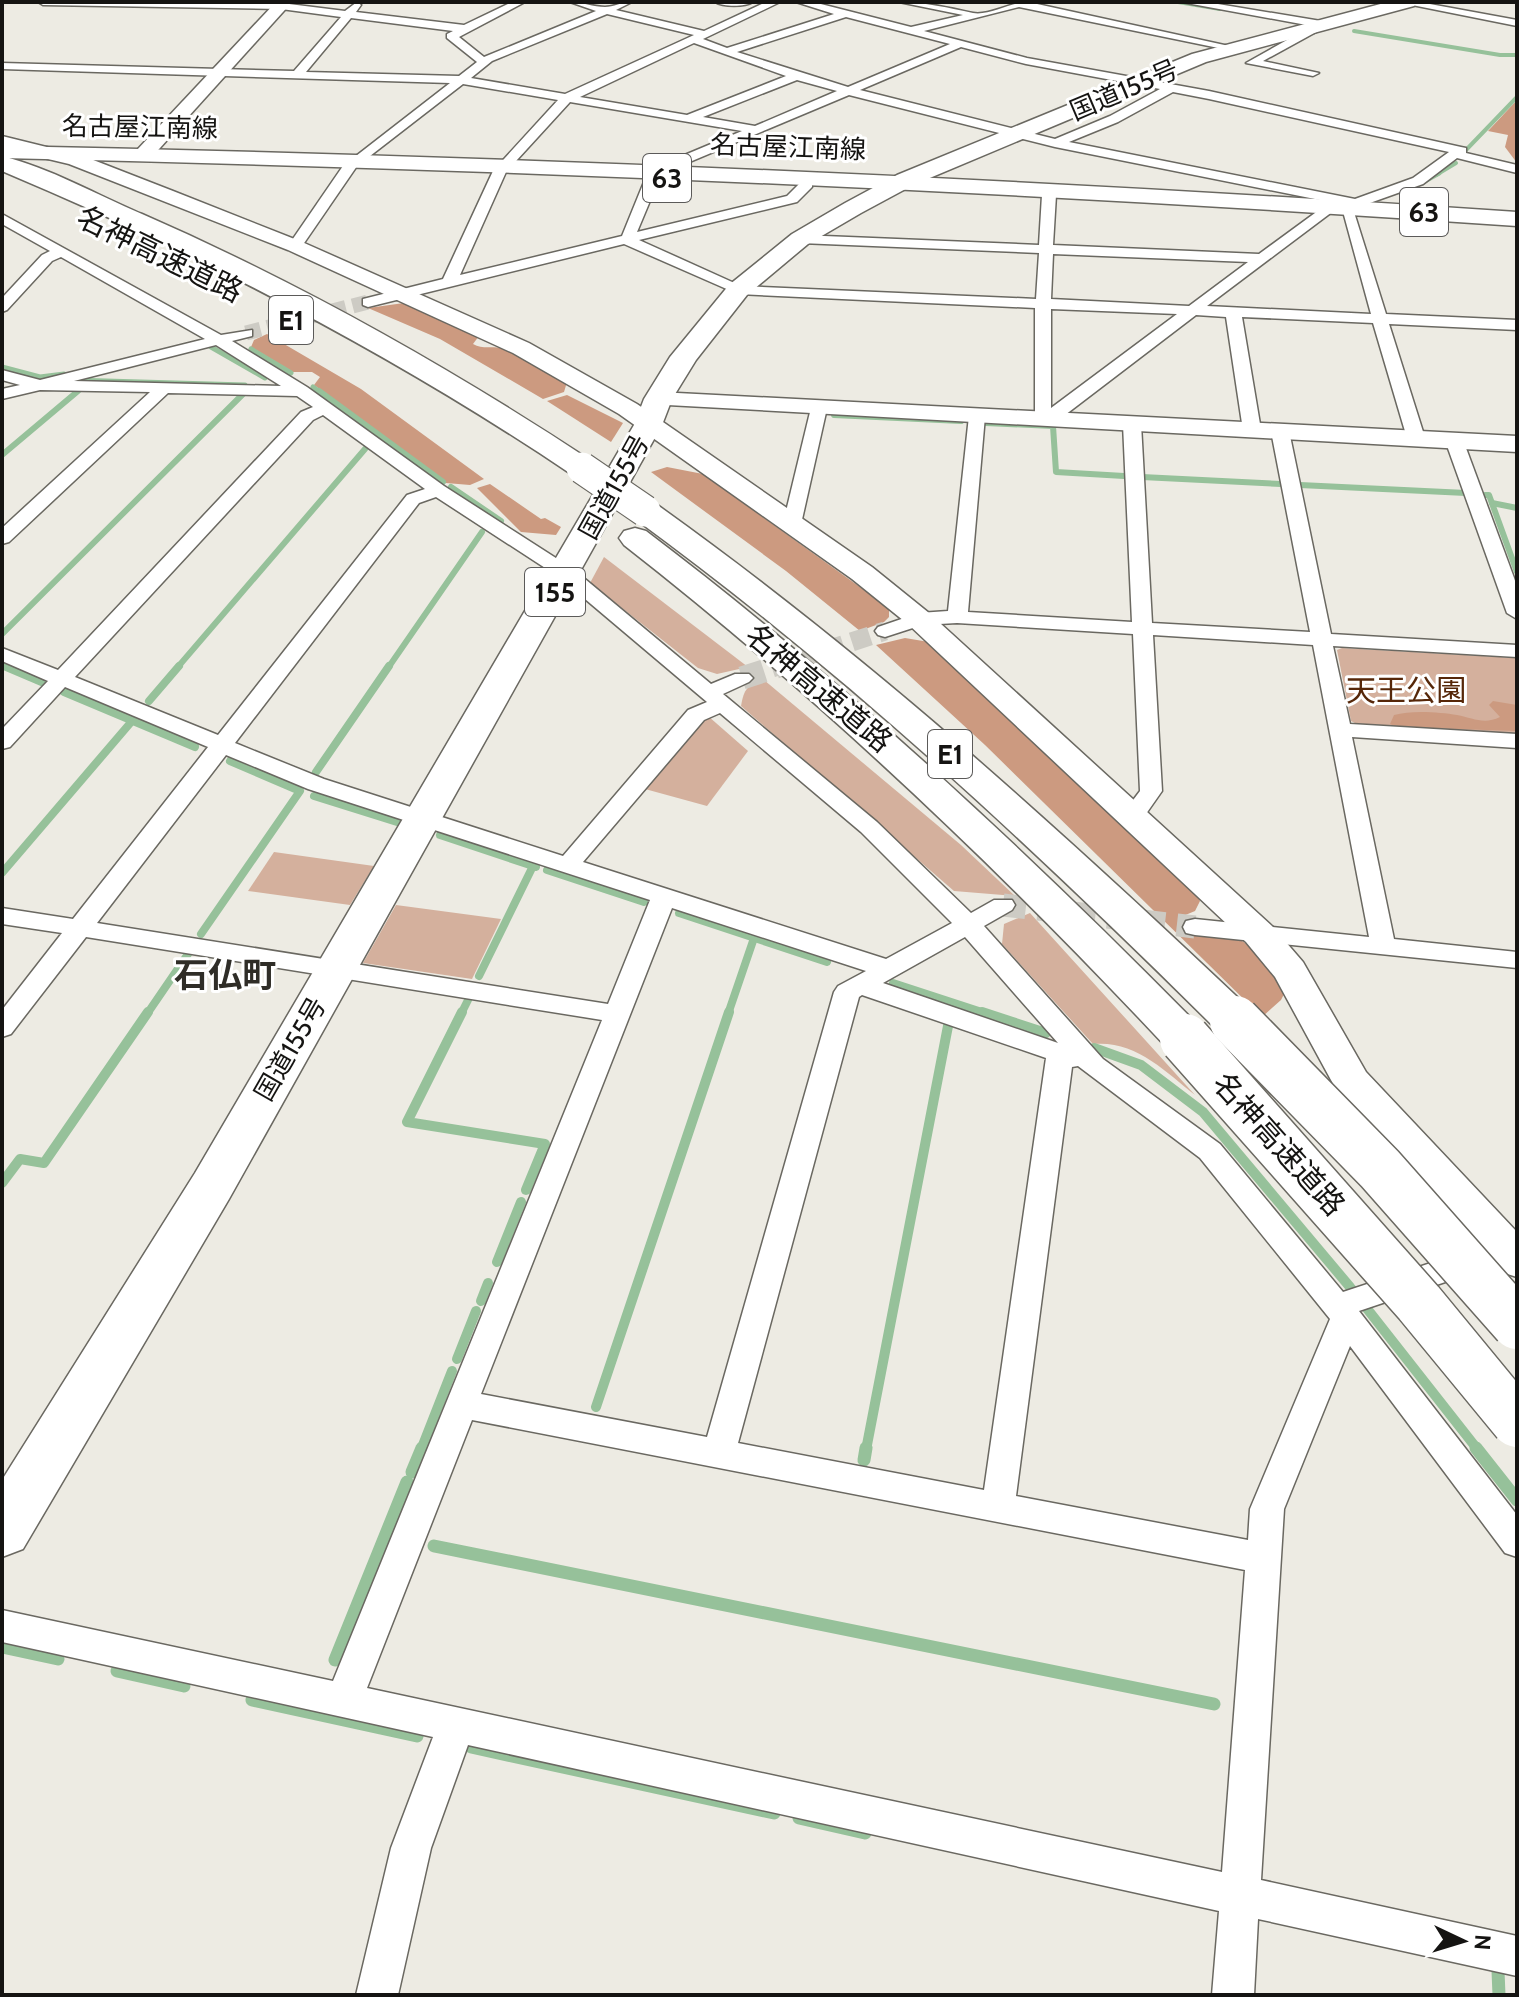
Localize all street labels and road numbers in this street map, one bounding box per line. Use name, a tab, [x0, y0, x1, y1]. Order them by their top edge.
street label: 国道155号	[1065, 53, 1183, 127]
street label: 名古屋江南線	[62, 110, 218, 144]
street label: 名古屋江南線	[709, 128, 867, 166]
road number: 63	[643, 154, 691, 202]
road number: 63	[1400, 188, 1448, 236]
street label: 名神高速道路	[71, 198, 249, 310]
road number: E1	[269, 296, 313, 344]
street label: 国道155号	[572, 429, 656, 545]
road number: 155	[525, 568, 585, 616]
street label: 名神高速道路	[738, 616, 900, 760]
road number: E1	[928, 730, 972, 778]
street label: 国道155号	[247, 991, 333, 1107]
street label: 名神高速道路	[1205, 1065, 1353, 1223]

